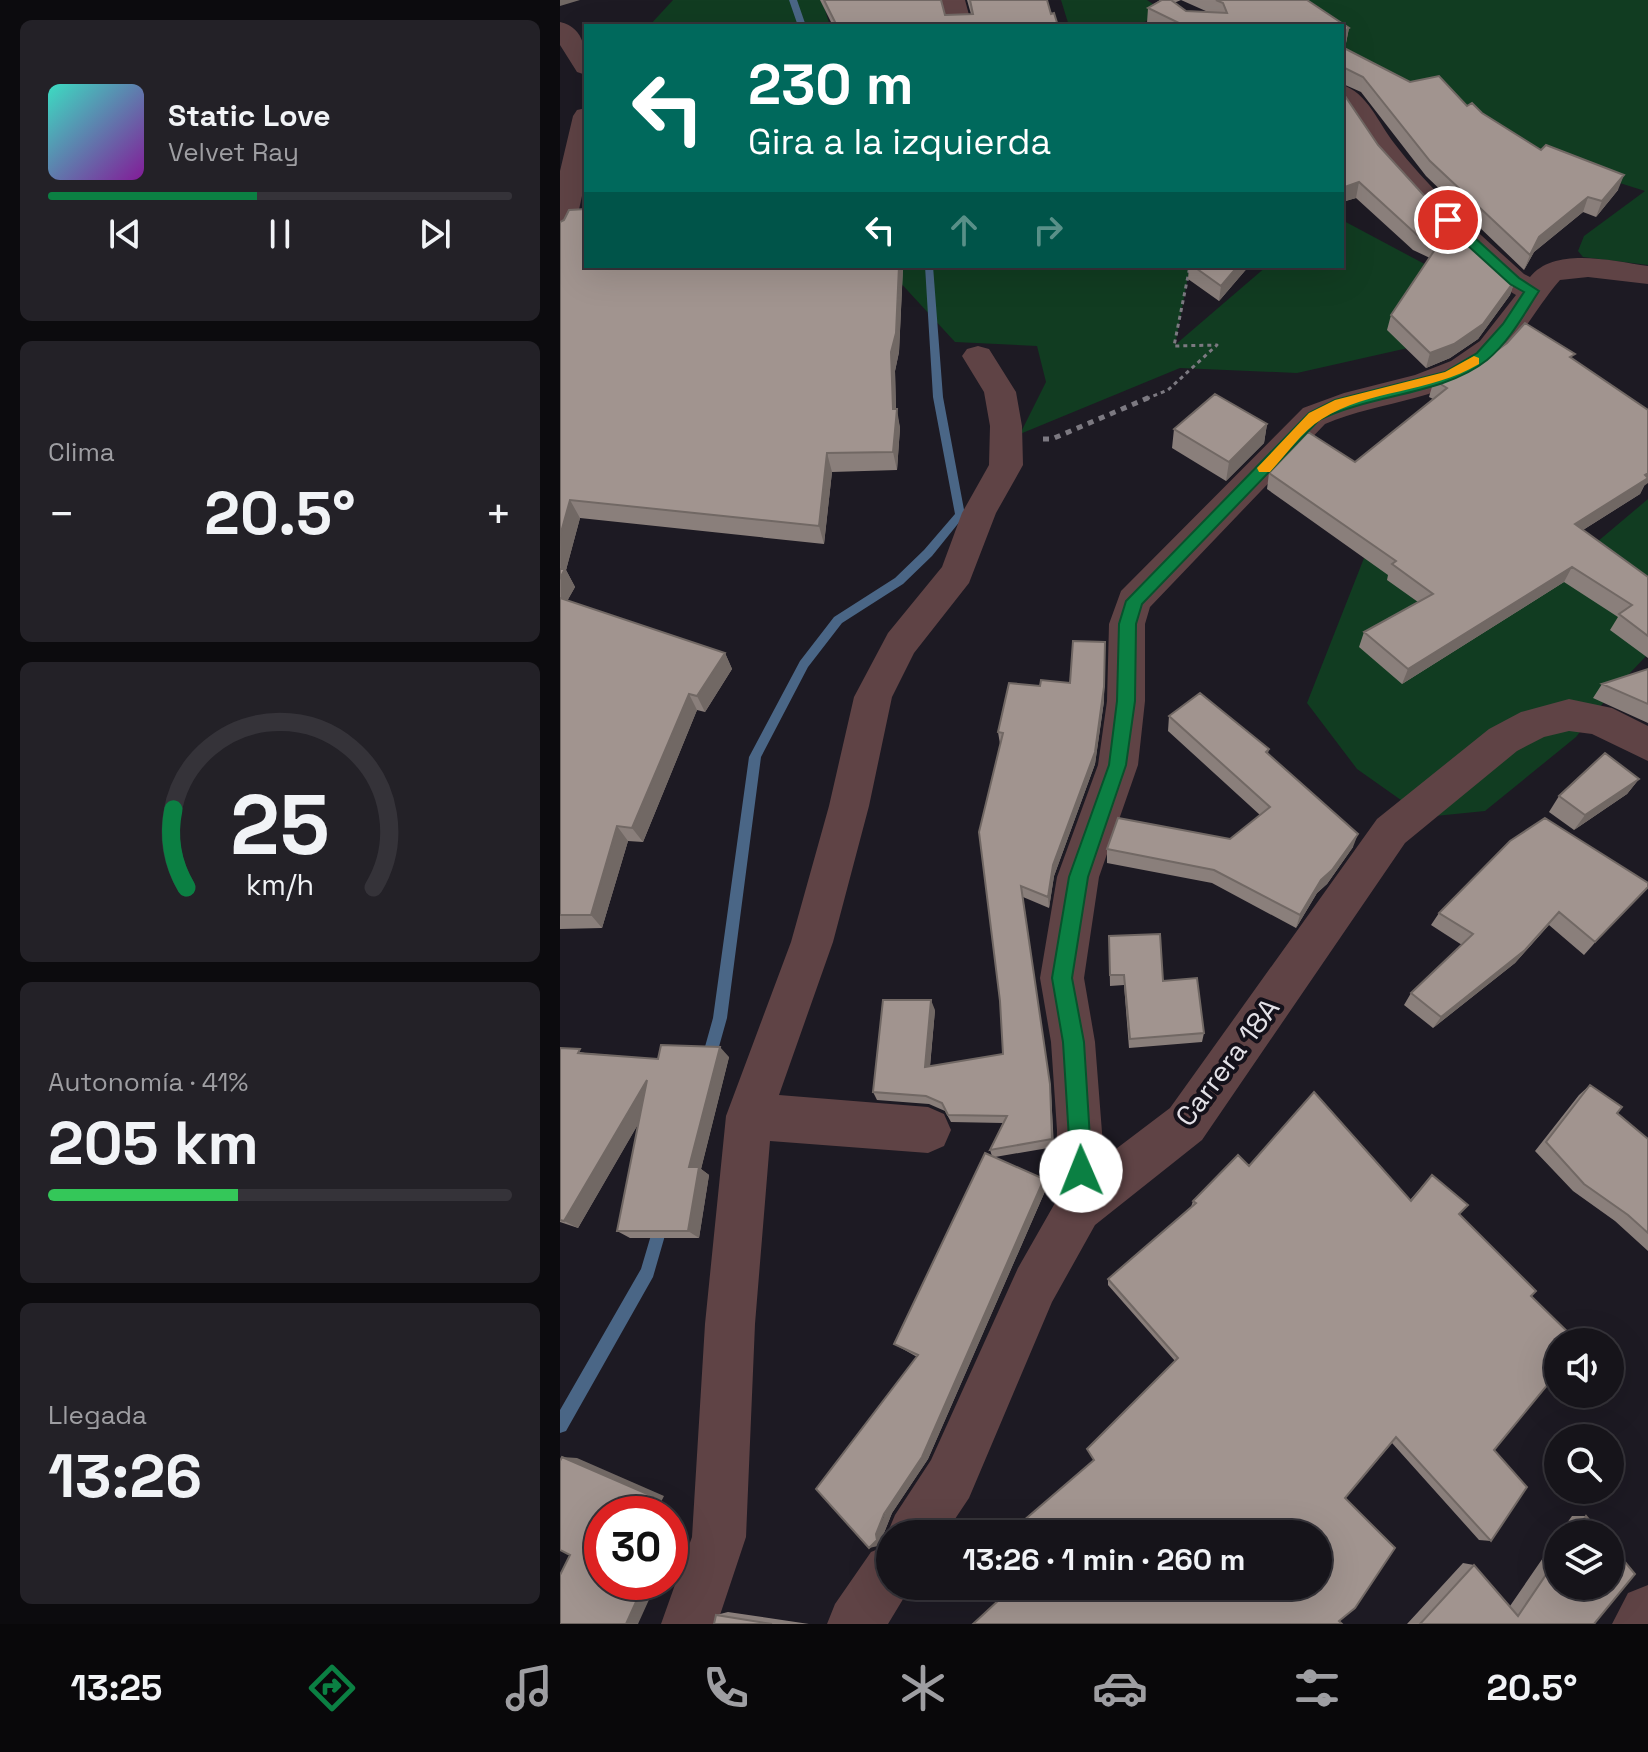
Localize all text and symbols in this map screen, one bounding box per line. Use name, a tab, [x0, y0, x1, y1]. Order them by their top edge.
text: 230 m	[748, 49, 914, 120]
icon: left	[616, 56, 720, 160]
text: Static Love	[168, 96, 331, 135]
text: Gira a la izquierda	[748, 119, 1051, 165]
text: Velvet Ray	[168, 135, 299, 169]
pin	[1414, 186, 1482, 254]
icon: arrive	[1426, 198, 1470, 242]
icon: left	[858, 208, 902, 252]
icon: ahead	[942, 208, 986, 252]
icon: right	[1026, 208, 1070, 252]
icon: previous	[103, 212, 147, 256]
icon: pause	[258, 212, 302, 256]
icon: next	[413, 212, 457, 256]
text: Clima	[48, 435, 115, 469]
text: 20.5°	[204, 475, 356, 552]
text: −	[48, 486, 75, 542]
text: +	[485, 486, 512, 542]
text: 25	[230, 772, 330, 878]
text: km/h	[246, 867, 314, 903]
street label: Carrera 18A	[1167, 991, 1287, 1133]
text: Autonomía · 41%	[48, 1065, 248, 1099]
text: 205 km	[48, 1105, 259, 1182]
position arrow	[1039, 1129, 1123, 1213]
map controls	[1544, 1328, 1624, 1600]
button: sound	[1544, 1328, 1624, 1408]
text: Llegada	[48, 1398, 147, 1432]
button: search	[1544, 1424, 1624, 1504]
text: 13:26	[48, 1438, 202, 1515]
speed limit sign: 30	[584, 1496, 688, 1600]
button: layers	[1544, 1520, 1624, 1600]
text: 13:26 · 1 min · 260 m	[963, 1540, 1245, 1579]
icon: directions	[304, 1660, 360, 1716]
icon: music	[501, 1660, 557, 1716]
icon: phone	[698, 1660, 754, 1716]
icon: climate	[895, 1660, 951, 1716]
icon: car	[1092, 1660, 1148, 1716]
icon: filters	[1289, 1660, 1345, 1716]
text: 13:25	[71, 1665, 162, 1711]
text: 20.5°	[1487, 1665, 1577, 1711]

